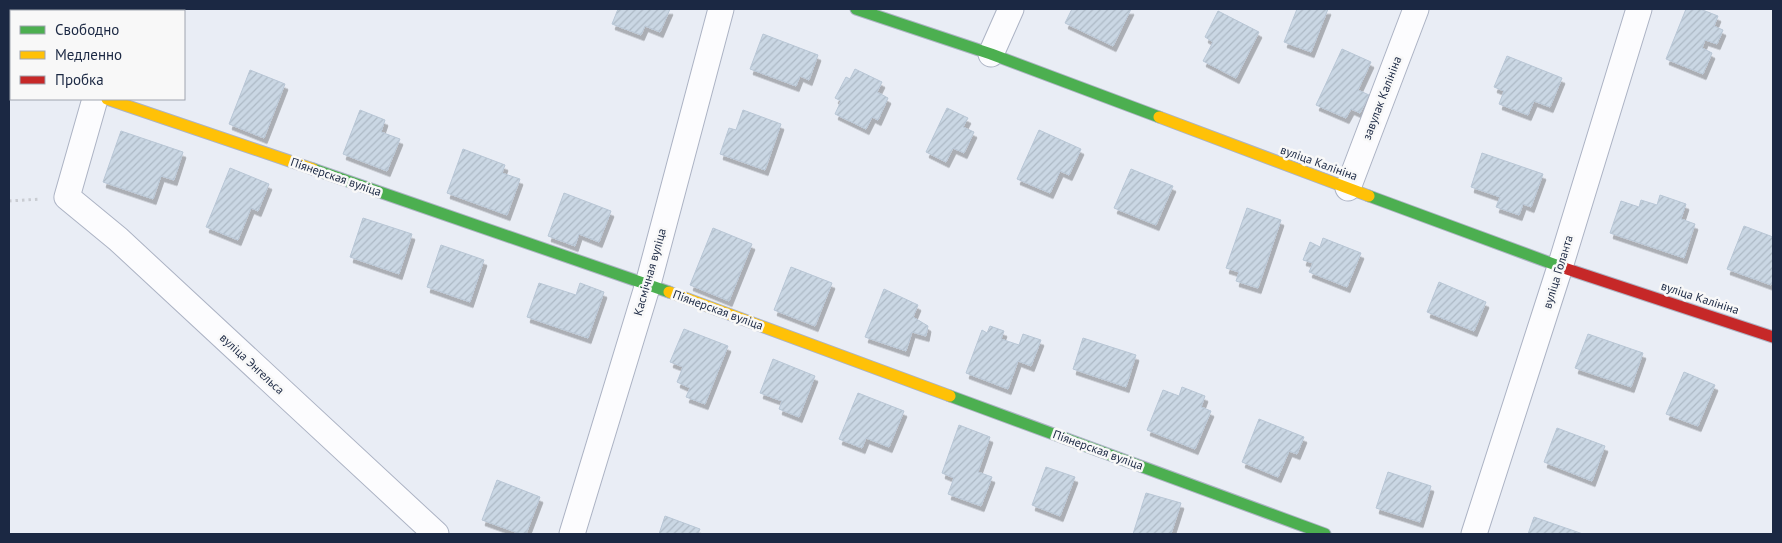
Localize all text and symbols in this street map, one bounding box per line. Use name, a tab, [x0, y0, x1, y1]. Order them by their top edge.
legend	[10, 10, 185, 100]
text: Свободно	[55, 20, 119, 39]
text: Медленно	[55, 45, 122, 64]
street label: завулак Калініна	[1359, 54, 1404, 142]
text: Пробка	[55, 70, 104, 89]
street label: вуліца Калініна	[1279, 142, 1360, 183]
street label: Піянерская вуліца	[289, 154, 384, 199]
street label: Касмічная вуліца	[630, 226, 669, 317]
street label: вуліца Голанта	[1539, 233, 1576, 310]
street label: вуліца Калініна	[1659, 278, 1741, 317]
street label: Піянерская вуліца	[671, 286, 765, 333]
street label: вуліца Энгельса	[217, 330, 288, 397]
street label: Піянерская вуліца	[1051, 426, 1145, 473]

